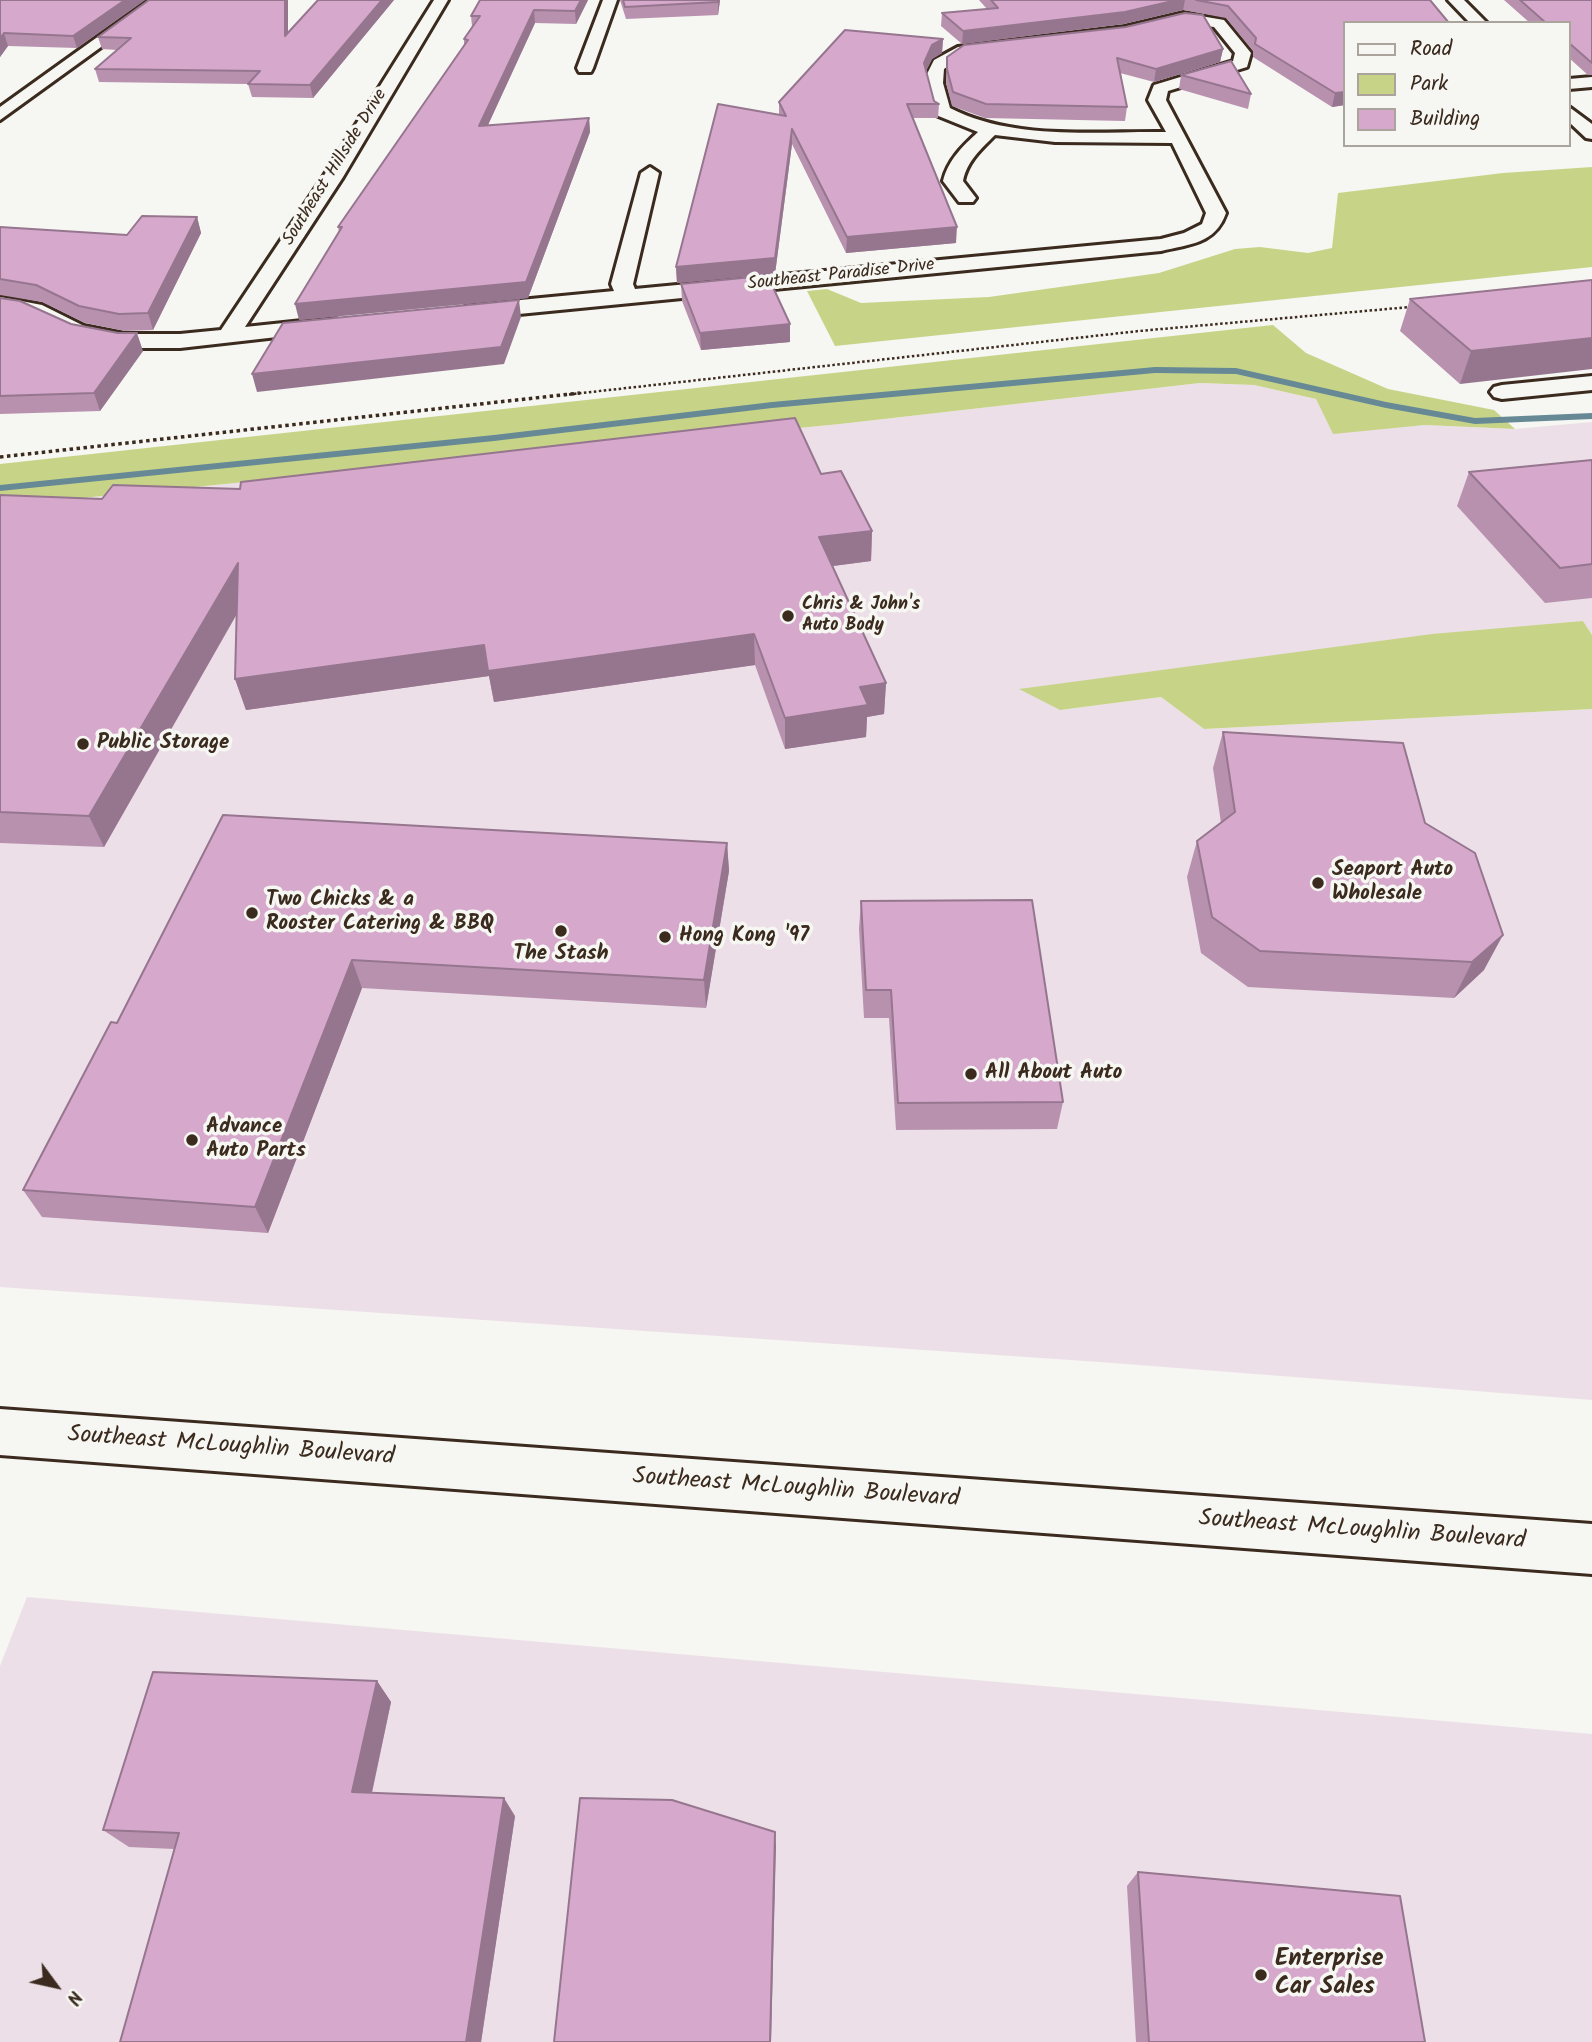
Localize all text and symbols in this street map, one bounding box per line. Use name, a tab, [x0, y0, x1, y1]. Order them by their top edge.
legend	[1344, 21, 1571, 147]
text: Road	[1410, 33, 1452, 66]
text: Park	[1410, 68, 1448, 101]
street label: Southeast Hillside Drive	[279, 86, 393, 250]
text: Building	[1410, 103, 1480, 136]
street label: Southeast Paradise Drive	[746, 255, 936, 297]
place label: Chris & John's Auto Body	[802, 595, 920, 638]
marker: Chris & John's Auto Body	[780, 608, 796, 624]
place label: Public Storage	[97, 731, 229, 757]
marker: Public Storage	[75, 736, 91, 752]
place label: Seaport Auto Wholesale	[1332, 858, 1453, 908]
marker: Seaport Auto Wholesale	[1310, 875, 1326, 891]
place label: Two Chicks & a Rooster Catering & BBQ	[266, 888, 494, 938]
marker: Two Chicks & a Rooster Catering & BBQ	[244, 905, 260, 921]
marker: The Stash	[553, 923, 569, 939]
place label: Hong Kong '97	[679, 924, 809, 950]
marker: Hong Kong '97	[657, 929, 673, 945]
place label: The Stash	[514, 942, 608, 968]
place label: All About Auto	[985, 1061, 1122, 1087]
marker: All About Auto	[963, 1066, 979, 1082]
place label: Advance Auto Parts	[206, 1115, 306, 1165]
marker: Advance Auto Parts	[184, 1132, 200, 1148]
street label: Southeast McLoughlin Boulevard	[67, 1422, 395, 1474]
street label: Southeast McLoughlin Boulevard	[632, 1464, 960, 1516]
street label: Southeast McLoughlin Boulevard	[1198, 1506, 1526, 1558]
place label: Enterprise Car Sales	[1275, 1947, 1384, 2003]
north arrow	[21, 1951, 91, 2021]
marker: Enterprise Car Sales	[1253, 1967, 1269, 1983]
text: N	[58, 1984, 89, 2011]

